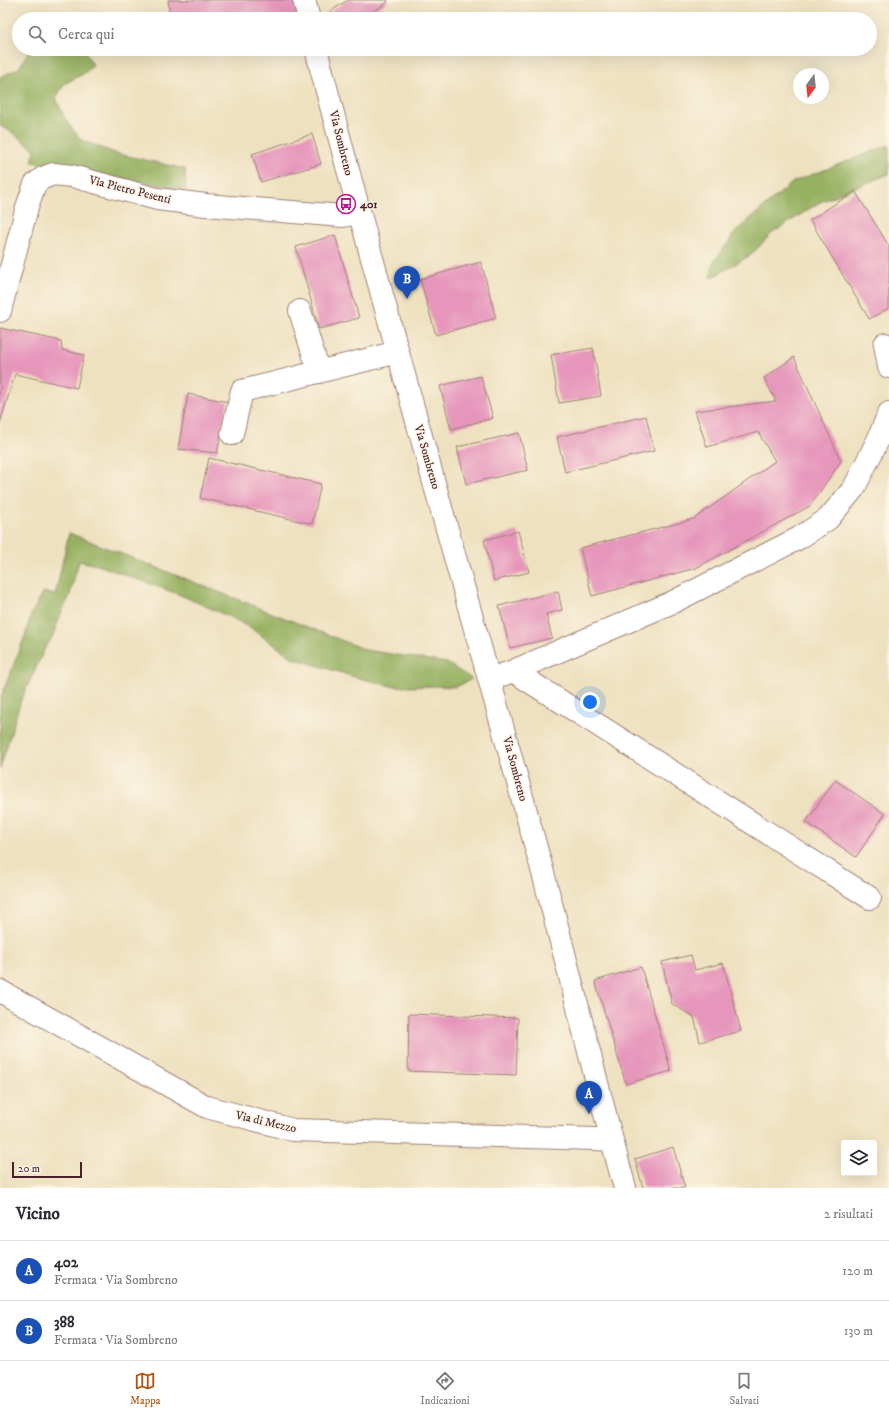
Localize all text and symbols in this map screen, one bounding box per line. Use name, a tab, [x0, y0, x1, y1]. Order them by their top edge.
search box	[12, 12, 877, 56]
icon: search	[26, 23, 48, 45]
text: Cerca qui	[58, 25, 114, 44]
north arrow	[793, 68, 829, 104]
street label: Via Sombreno	[325, 108, 356, 177]
street label: Via Pietro Pesenti	[87, 172, 173, 207]
bus stop icon: 401	[335, 193, 357, 215]
place label: 401	[359, 197, 378, 212]
pin: B	[394, 266, 420, 299]
street label: Via Sombreno	[410, 422, 443, 491]
your location	[580, 692, 600, 712]
street label: Via Sombreno	[499, 734, 531, 803]
pin: A	[576, 1081, 602, 1114]
street label: Via di Mezzo	[233, 1108, 298, 1136]
map controls	[841, 1140, 877, 1176]
button: layers	[841, 1140, 877, 1176]
scale bar	[12, 1160, 82, 1179]
text: 20 m	[18, 1162, 40, 1176]
text: Vicino	[16, 1203, 60, 1225]
text: 2 risultati	[824, 1206, 873, 1222]
text: 402	[54, 1253, 78, 1272]
text: A	[25, 1263, 33, 1279]
text: 120 m	[842, 1263, 873, 1279]
text: Fermata · Via Sombreno	[54, 1272, 178, 1288]
text: 388	[54, 1313, 75, 1332]
text: B	[25, 1323, 33, 1339]
text: 130 m	[844, 1323, 873, 1339]
text: Fermata · Via Sombreno	[54, 1332, 178, 1348]
tab: Mappa	[130, 1370, 160, 1408]
tab: Indicazioni	[420, 1370, 470, 1408]
tab: Salvati	[730, 1370, 759, 1408]

